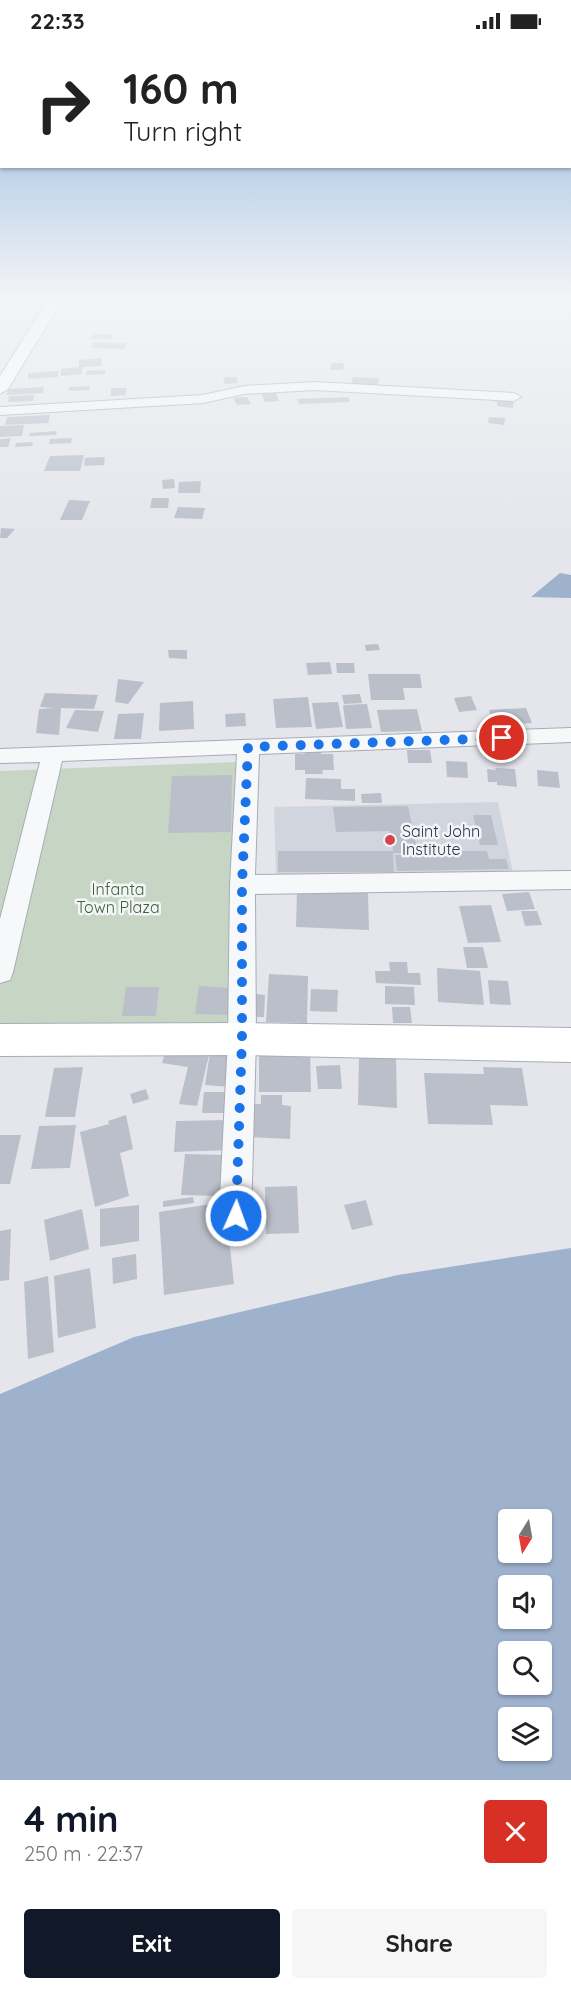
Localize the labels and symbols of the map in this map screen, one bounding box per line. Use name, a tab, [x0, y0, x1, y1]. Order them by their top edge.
pin	[476, 712, 527, 763]
place label: Saint John Institute	[402, 821, 480, 859]
marker: Saint John Institute	[383, 833, 397, 847]
park label: Infanta Town Plaza	[76, 879, 160, 917]
position arrow	[204, 1184, 268, 1248]
north arrow	[498, 1509, 552, 1563]

